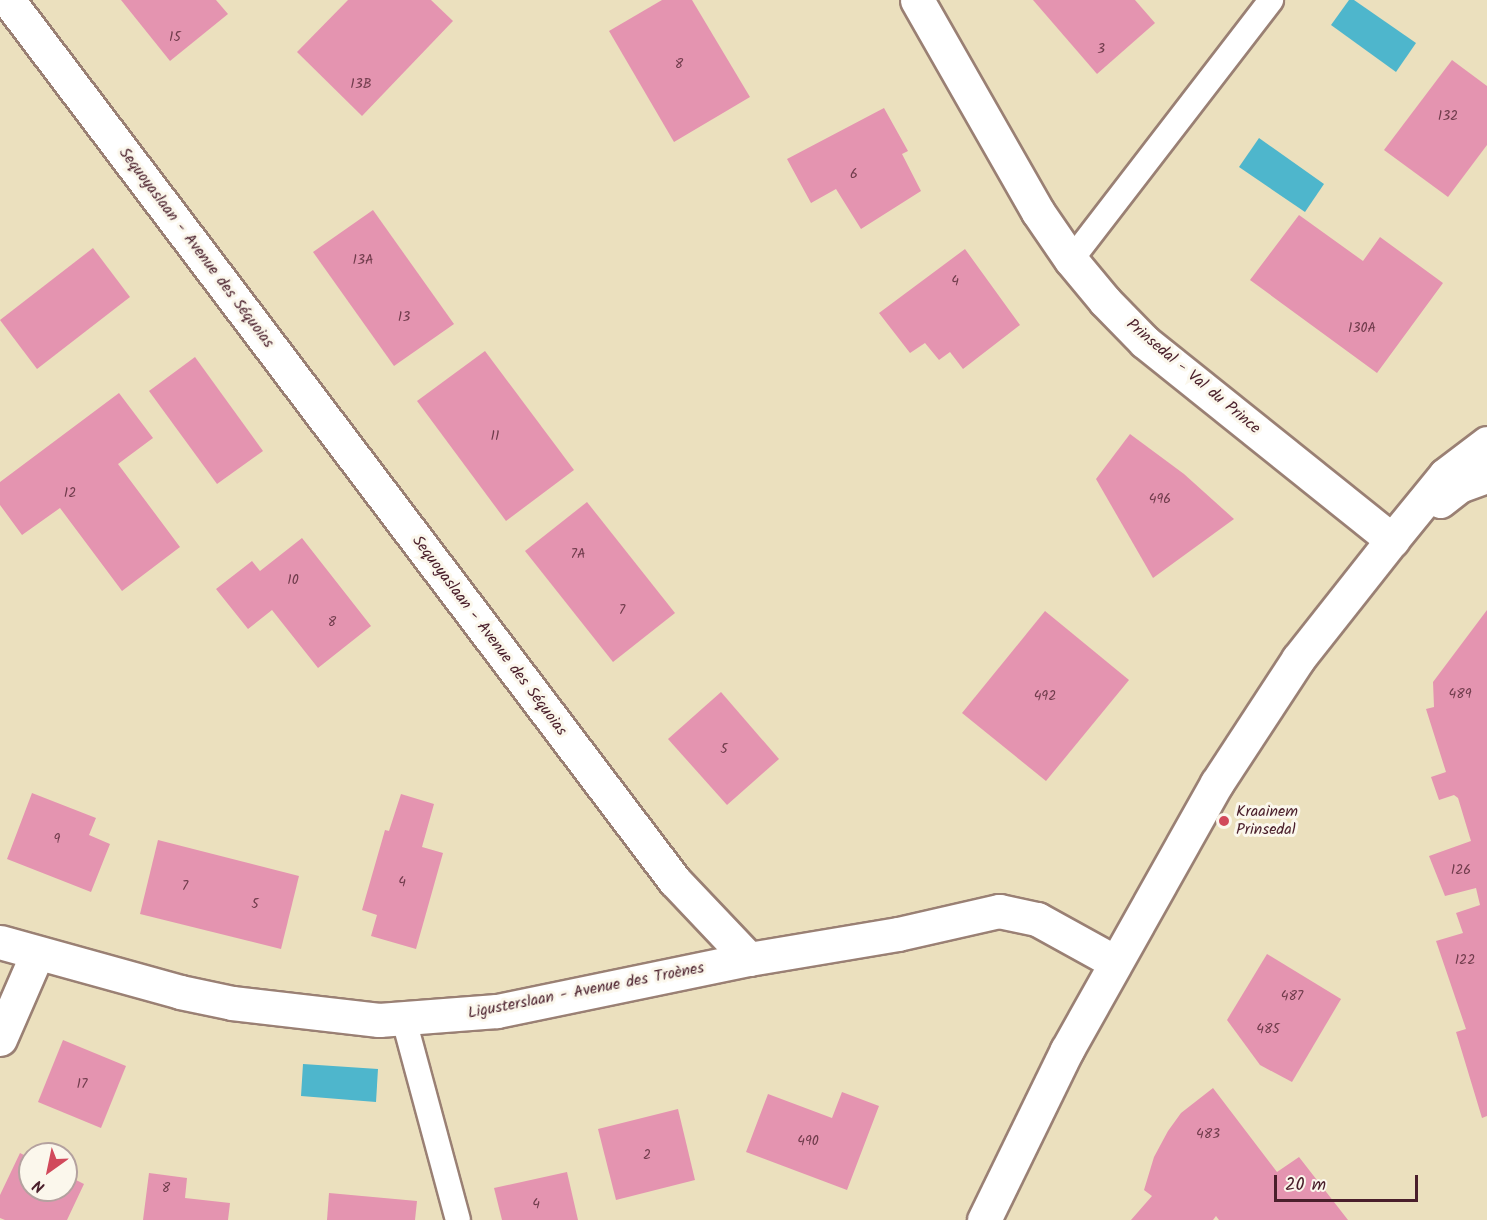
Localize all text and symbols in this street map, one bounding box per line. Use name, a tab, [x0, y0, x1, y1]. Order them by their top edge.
house number: 15	[169, 29, 181, 45]
house number: 3	[1097, 41, 1105, 57]
house number: 8	[675, 56, 683, 72]
house number: 13B	[350, 76, 372, 92]
house number: 132	[1438, 108, 1458, 124]
street label: Sequoyaslaan - Avenue des Séquoias	[114, 144, 278, 352]
house number: 6	[850, 166, 858, 182]
house number: 13A	[353, 252, 373, 268]
house number: 4	[951, 273, 959, 289]
house number: 13	[398, 309, 410, 325]
street label: Prinsedal - Val du Prince	[1122, 315, 1264, 439]
house number: 130A	[1348, 320, 1376, 336]
house number: 11	[491, 428, 499, 444]
house number: 12	[64, 485, 76, 501]
house number: 496	[1149, 491, 1171, 507]
street label: Sequoyaslaan - Avenue des Séquoias	[407, 532, 571, 740]
house number: 7A	[571, 546, 585, 562]
house number: 10	[287, 572, 299, 588]
house number: 7	[619, 602, 625, 618]
house number: 8	[328, 614, 336, 630]
house number: 489	[1449, 686, 1471, 702]
house number: 492	[1034, 688, 1056, 704]
house number: 5	[720, 741, 728, 757]
place label: Kraainem Prinsedal	[1236, 802, 1298, 840]
marker: Kraainem Prinsedal	[1217, 814, 1231, 828]
house number: 9	[54, 831, 60, 847]
house number: 126	[1451, 862, 1471, 878]
house number: 4	[398, 874, 406, 890]
house number: 7	[182, 878, 188, 894]
house number: 5	[251, 896, 259, 912]
house number: 122	[1455, 952, 1475, 968]
street label: Ligusterslaan - Avenue des Troènes	[466, 959, 706, 1023]
house number: 487	[1281, 988, 1303, 1004]
house number: 485	[1256, 1021, 1280, 1037]
house number: 17	[77, 1076, 87, 1092]
house number: 483	[1196, 1126, 1220, 1142]
house number: 490	[797, 1133, 819, 1149]
north arrow	[18, 1142, 78, 1202]
house number: 2	[643, 1147, 651, 1163]
scale bar	[1277, 1163, 1421, 1201]
text: 20 m	[1285, 1171, 1326, 1200]
text: N	[28, 1173, 50, 1199]
house number: 8	[162, 1180, 170, 1196]
house number: 4	[532, 1196, 540, 1212]

